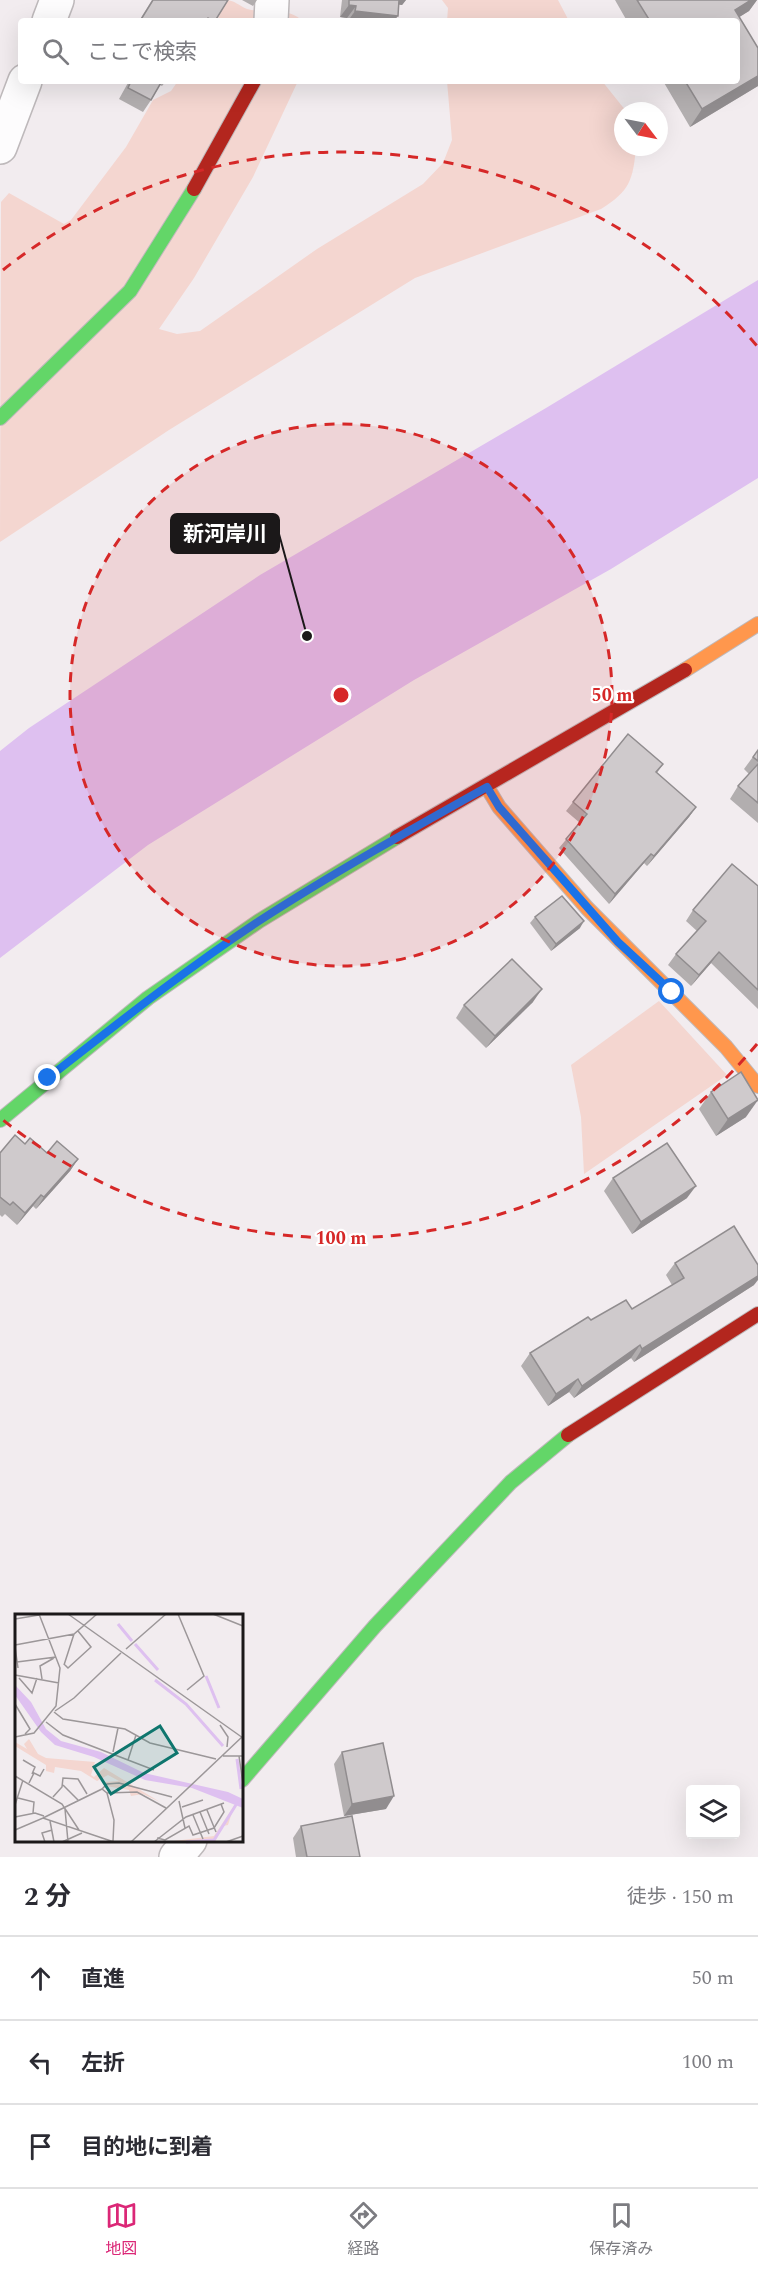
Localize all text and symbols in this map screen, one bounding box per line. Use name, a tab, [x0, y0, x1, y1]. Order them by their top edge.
search box	[18, 18, 740, 84]
icon: search	[39, 35, 72, 68]
text: ここで検索	[87, 36, 197, 69]
north arrow	[614, 102, 668, 156]
callout: 新河岸川	[171, 514, 279, 553]
text: 新河岸川	[183, 519, 267, 551]
text: 50 m	[592, 682, 632, 709]
centre of rings	[331, 685, 351, 705]
route start	[658, 978, 684, 1004]
route end	[34, 1064, 60, 1090]
text: 100 m	[315, 1225, 367, 1252]
inset map	[15, 1614, 243, 1842]
map controls	[686, 1785, 740, 1839]
button: layers	[686, 1785, 740, 1839]
text: 2 分	[24, 1877, 71, 1917]
text: 徒歩 · 150 m	[627, 1882, 734, 1912]
icon: ahead	[24, 1962, 57, 1995]
text: 直進	[81, 1963, 125, 1996]
text: 50 m	[692, 1963, 734, 1993]
icon: left	[24, 2046, 57, 2079]
text: 左折	[81, 2047, 125, 2080]
text: 100 m	[682, 2047, 734, 2077]
icon: arrive	[24, 2130, 57, 2163]
text: 目的地に到着	[81, 2131, 213, 2164]
tab: 地図	[105, 2199, 138, 2261]
tab: 経路	[347, 2199, 380, 2261]
tab: 保存済み	[589, 2199, 653, 2261]

